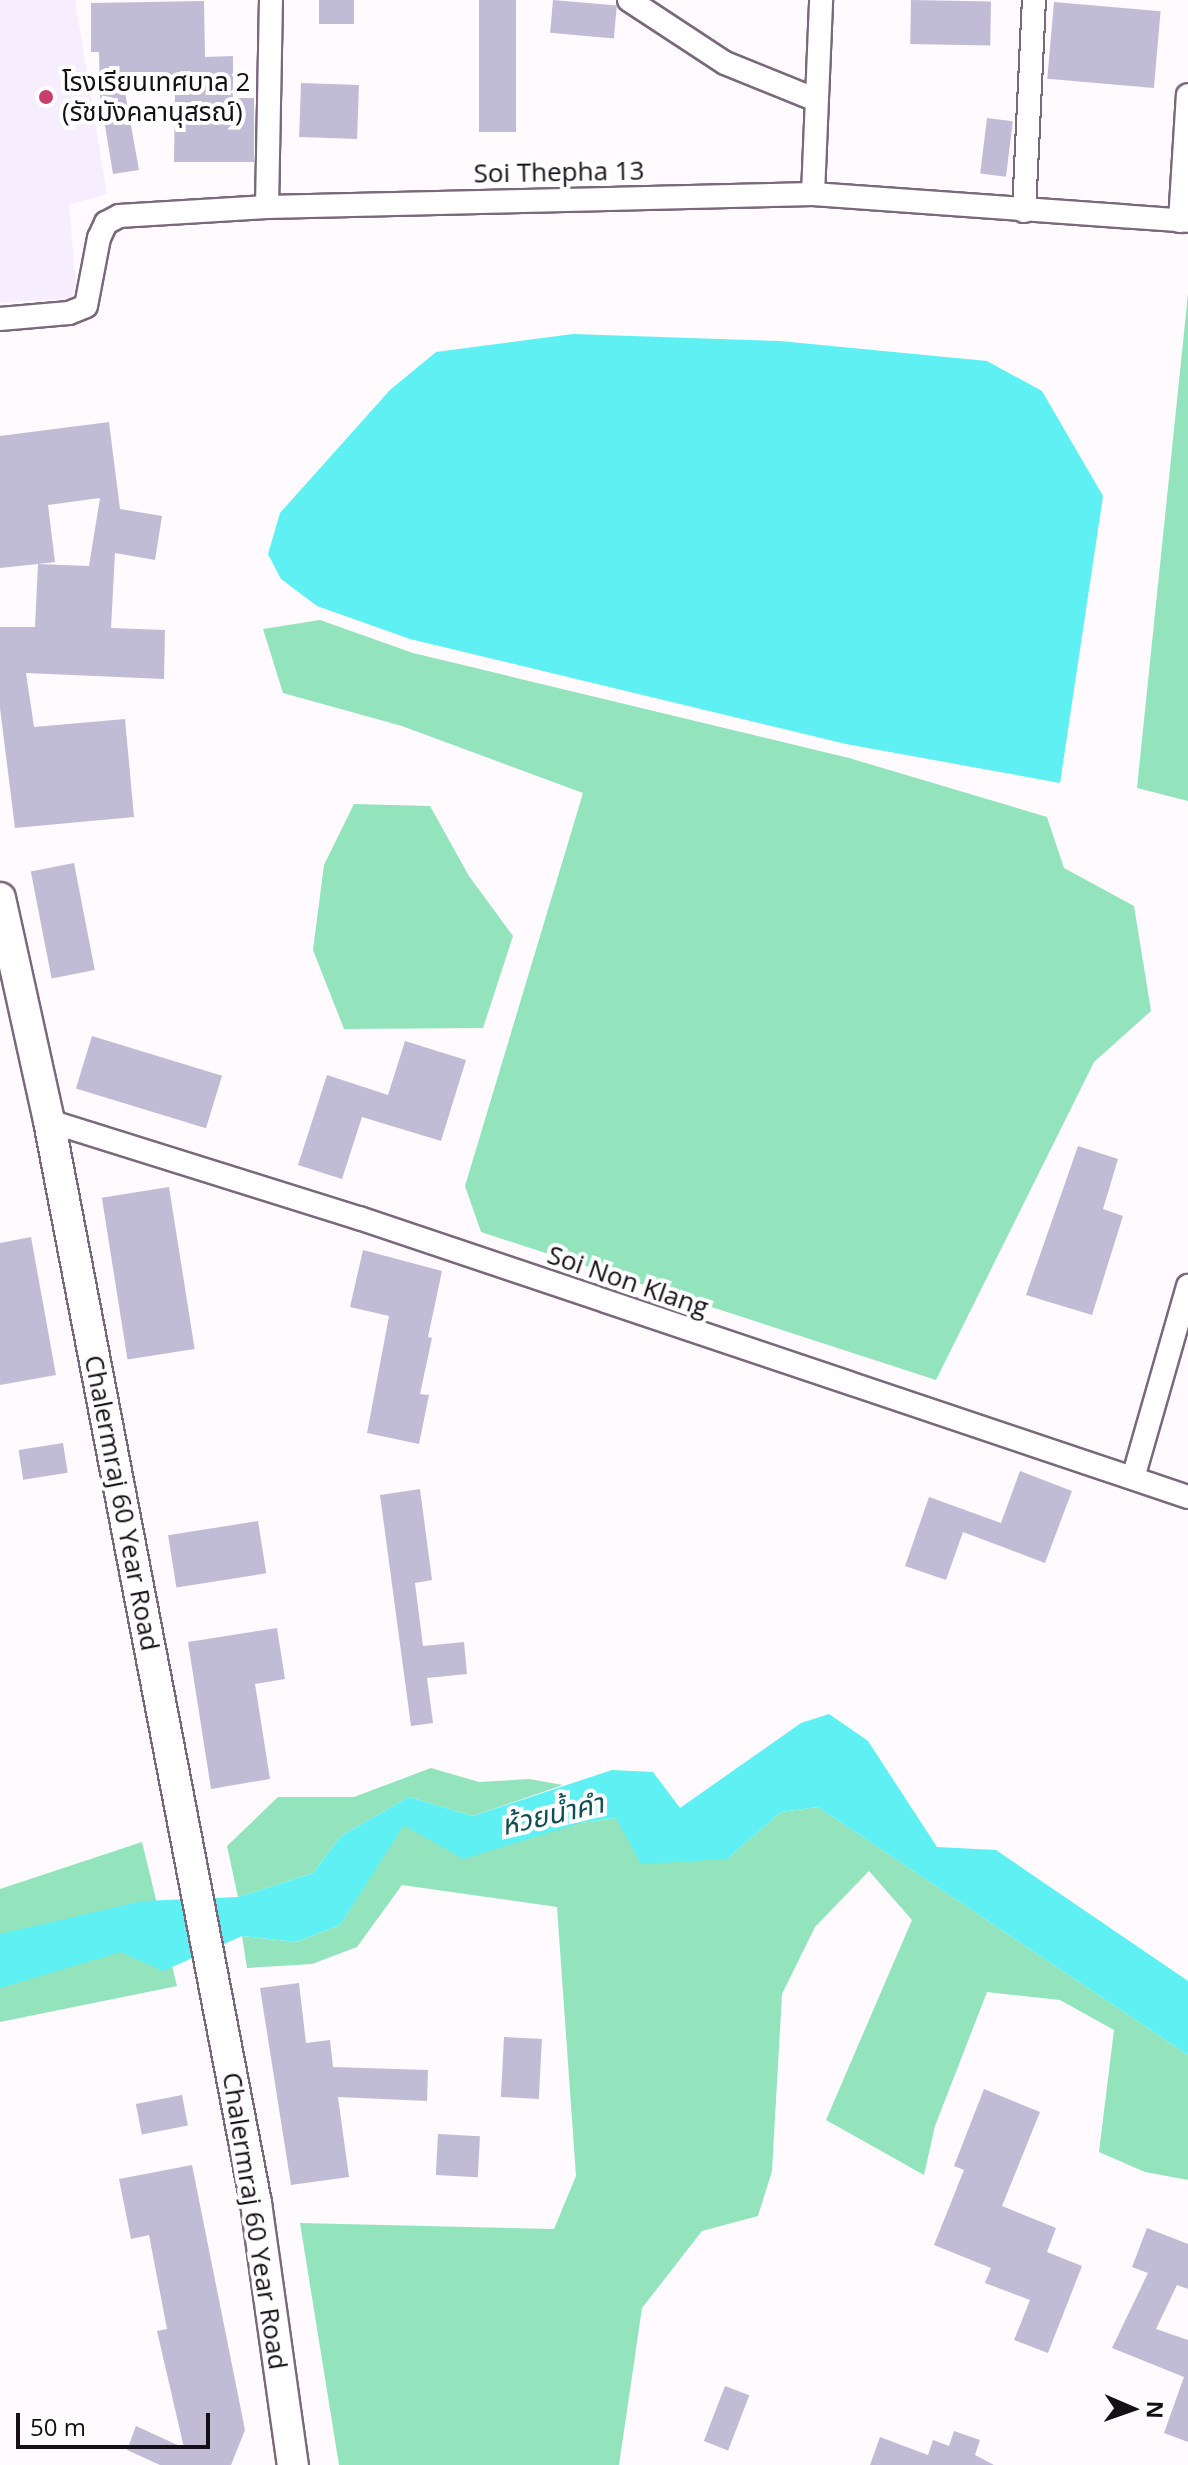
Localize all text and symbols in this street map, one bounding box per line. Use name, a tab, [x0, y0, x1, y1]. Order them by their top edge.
place label: โรงเรียนเทศบาล 2 (รัชมังคลานุสรณ์)	[62, 66, 250, 128]
marker: โรงเรียนเทศบาล 2 (รัชมังคลานุสรณ์)	[37, 88, 55, 106]
street label: Soi Thepha 13	[473, 155, 645, 189]
street label: Soi Non Klang	[543, 1239, 713, 1323]
street label: Chalermraj 60 Year Road	[78, 1353, 166, 1653]
water label: ห้วยน้ำคำ	[498, 1785, 606, 1841]
street label: Chalermraj 60 Year Road	[216, 2070, 294, 2372]
north arrow	[1092, 2369, 1172, 2449]
scale bar	[20, 2397, 214, 2447]
text: N	[1141, 2400, 1171, 2419]
text: 50 m	[30, 2410, 86, 2443]

